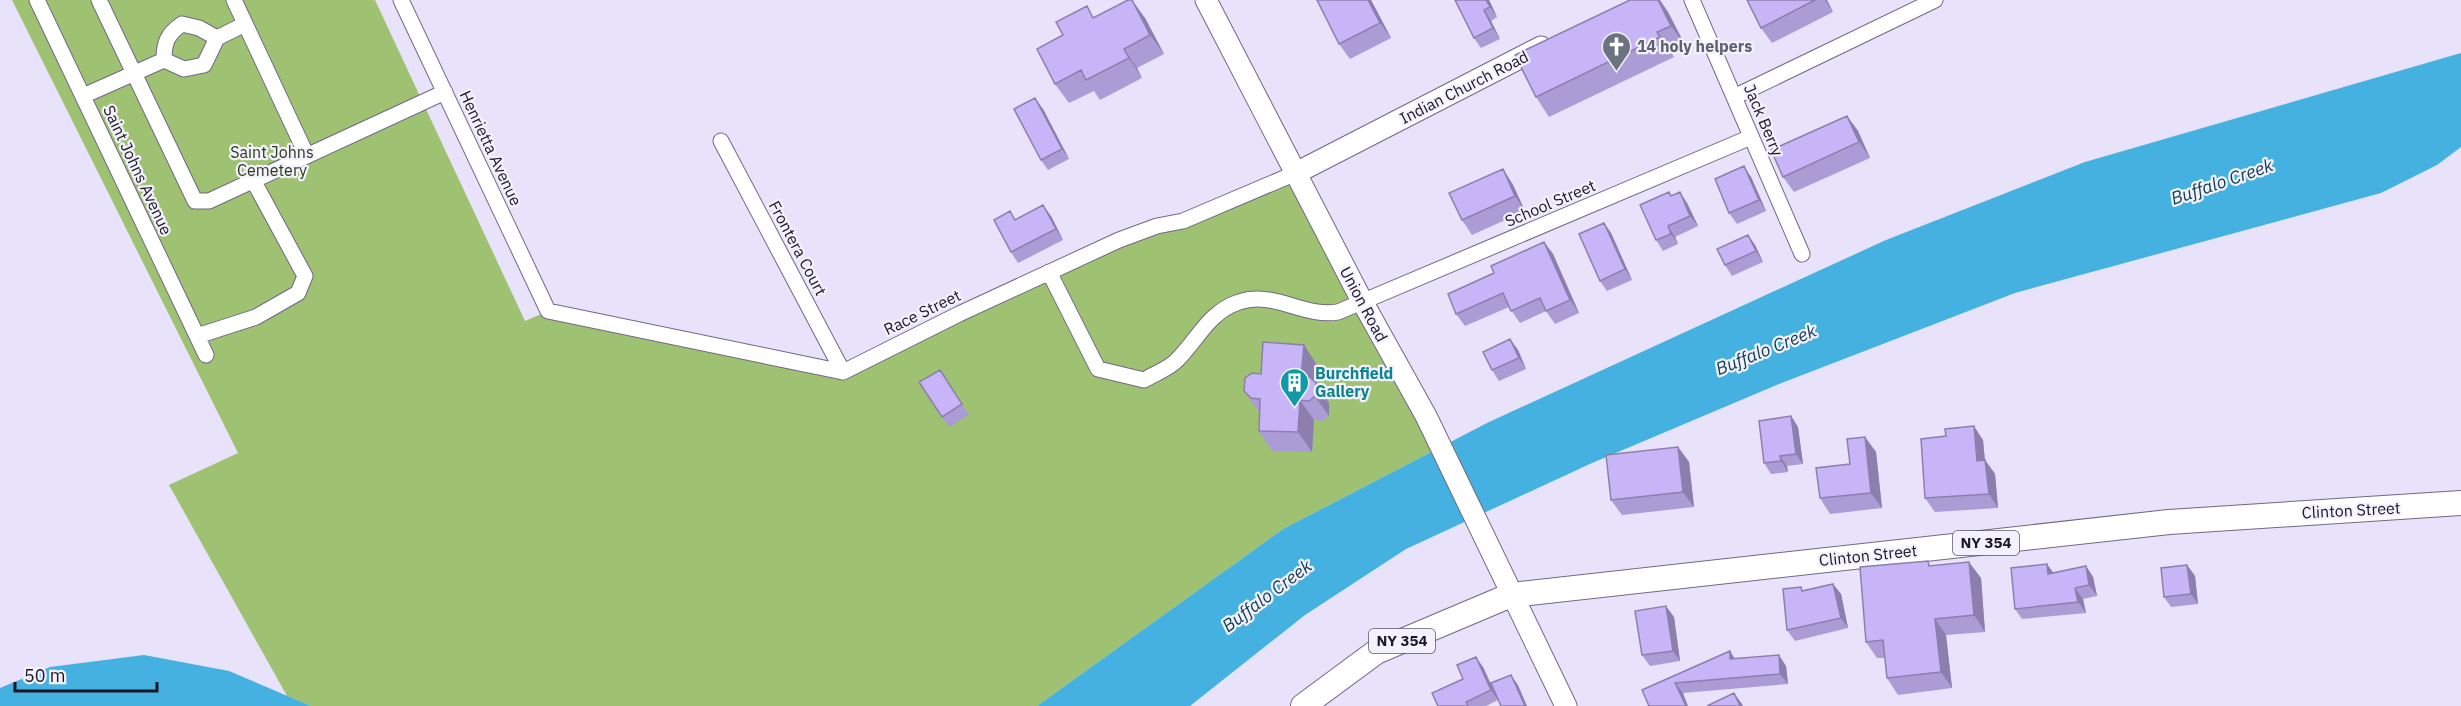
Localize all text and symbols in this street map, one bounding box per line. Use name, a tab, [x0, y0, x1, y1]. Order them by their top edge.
church icon: 14 holy helpers	[1600, 30, 1632, 72]
place label: 14 holy helpers	[1637, 36, 1752, 56]
street label: Indian Church Road	[1396, 46, 1532, 128]
street label: Jack Berry	[1740, 81, 1788, 159]
street label: Henrietta Avenue	[456, 87, 526, 209]
street label: Saint Johns Avenue	[99, 102, 177, 238]
park label: Saint Johns Cemetery	[230, 142, 314, 180]
water label: Buffalo Creek	[2168, 153, 2277, 210]
street label: School Street	[1502, 175, 1598, 231]
street label: Frontera Court	[765, 197, 831, 299]
street label: Union Road	[1336, 263, 1392, 345]
street label: Race Street	[880, 285, 964, 339]
water label: Buffalo Creek	[1712, 319, 1820, 380]
place label: Burchfield Gallery	[1315, 363, 1393, 401]
building icon: Burchfield Gallery	[1278, 366, 1310, 408]
street label: Clinton Street	[2301, 497, 2401, 523]
road number: NY 354	[1953, 531, 2019, 555]
street label: Clinton Street	[1818, 540, 1918, 570]
water label: Buffalo Creek	[1217, 554, 1317, 637]
road number: NY 354	[1369, 629, 1435, 653]
scale bar	[15, 655, 158, 693]
text: 50 m	[24, 664, 66, 687]

